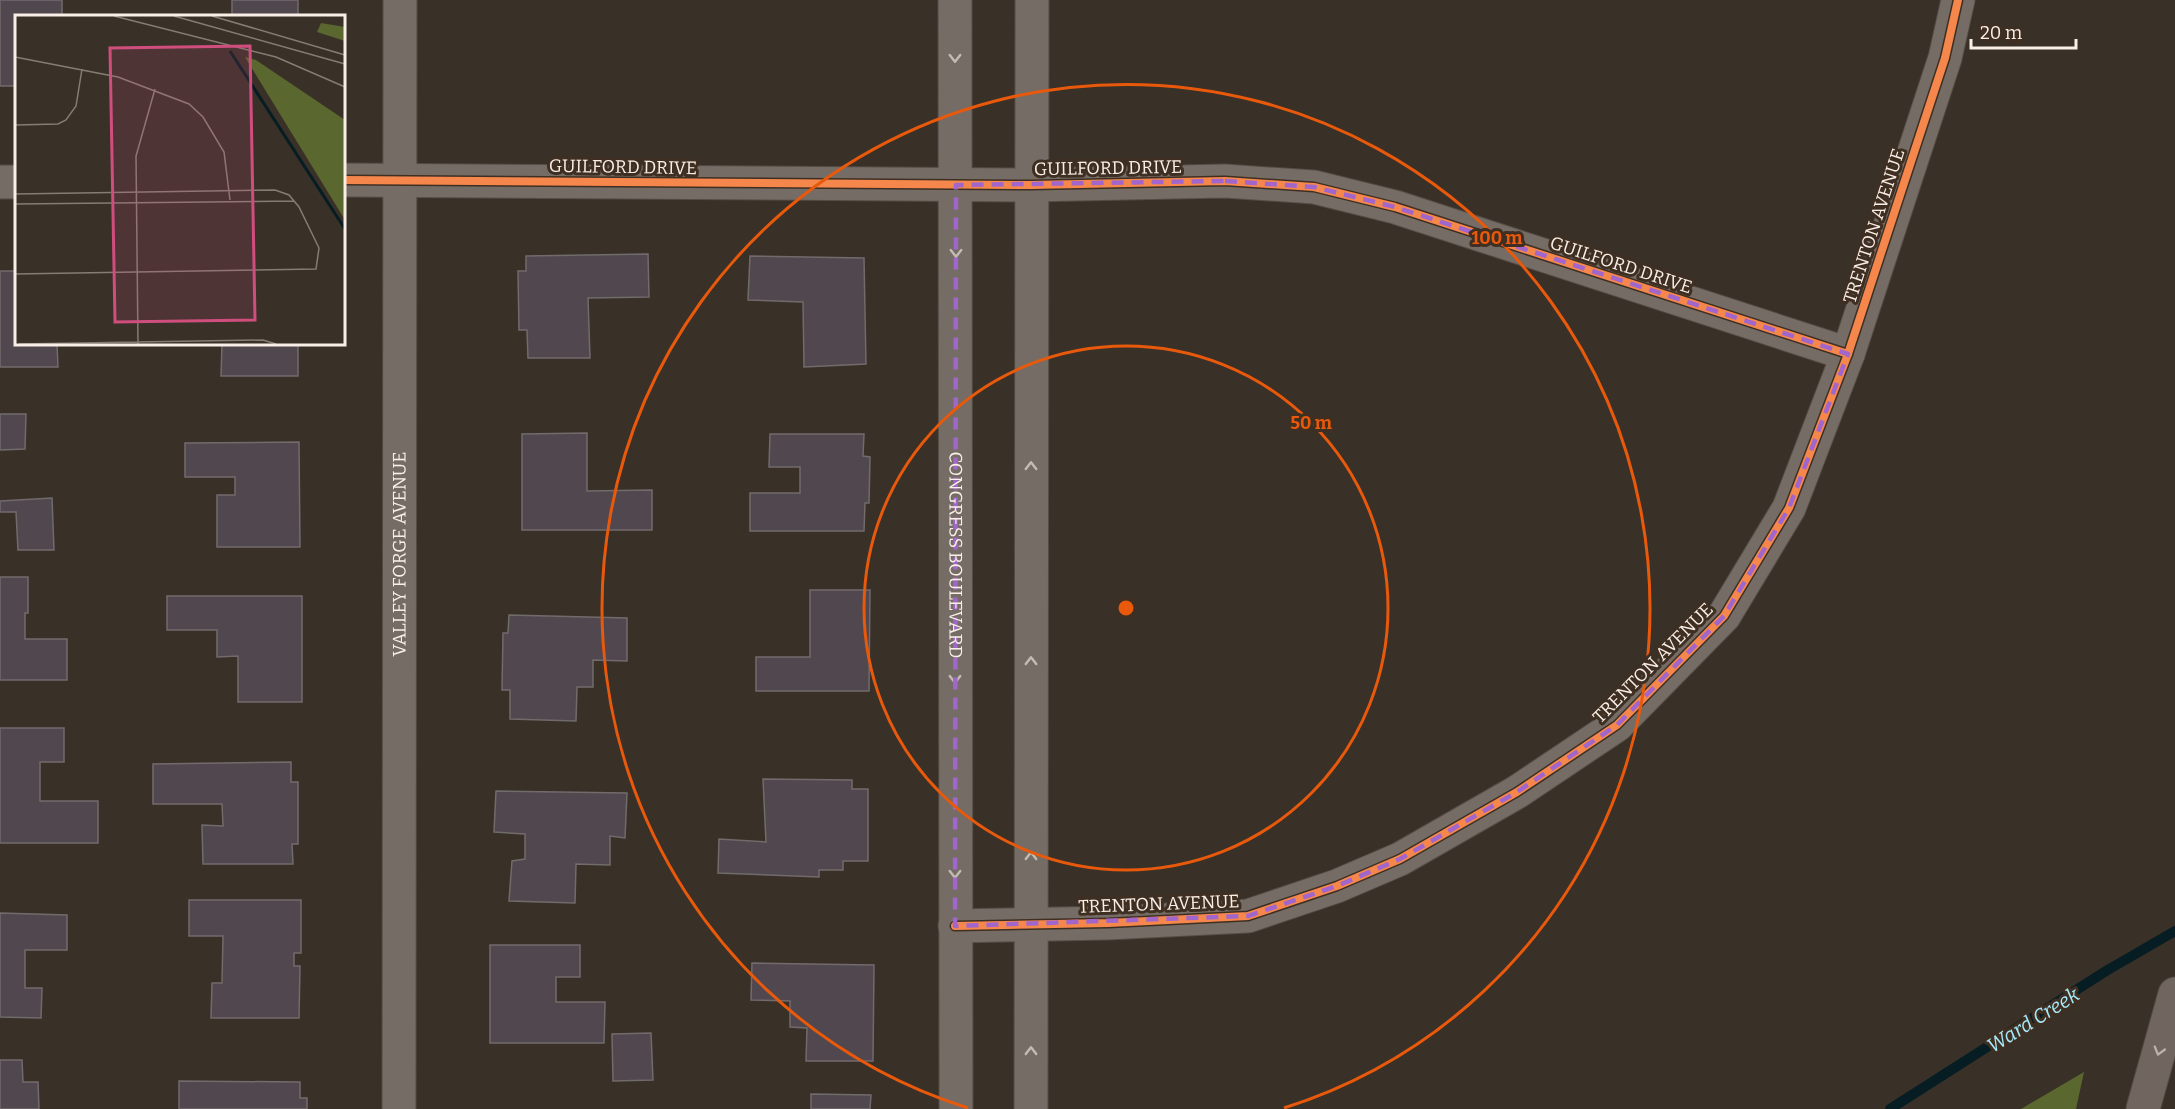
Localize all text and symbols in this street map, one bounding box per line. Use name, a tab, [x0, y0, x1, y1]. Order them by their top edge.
scale bar	[1971, 12, 2076, 50]
inset map	[15, 15, 345, 345]
text: 20 m	[1980, 22, 2022, 44]
one-way arrow	[949, 54, 961, 63]
street label: TRENTON AVENUE	[1839, 146, 1909, 306]
street label: GUILFORD DRIVE	[549, 155, 697, 179]
street label: GUILFORD DRIVE	[1034, 156, 1182, 180]
text: 100 m	[1471, 227, 1523, 249]
street label: GUILFORD DRIVE	[1547, 232, 1695, 298]
one-way arrow	[950, 249, 962, 258]
text: 50 m	[1290, 412, 1332, 434]
street label: VALLEY FORGE AVENUE	[388, 452, 411, 656]
street label: CONGRESS BOULEVARD	[944, 452, 967, 658]
one-way arrow	[1025, 461, 1037, 470]
centre of rings	[1116, 598, 1136, 618]
street label: TRENTON AVENUE	[1588, 598, 1718, 728]
one-way arrow	[1025, 656, 1037, 665]
one-way arrow	[949, 675, 961, 684]
one-way arrow	[1025, 851, 1037, 860]
one-way arrow	[949, 870, 961, 879]
street label: TRENTON AVENUE	[1078, 890, 1240, 918]
water label: Ward Creek	[1982, 982, 2084, 1058]
one-way arrow	[2154, 1045, 2166, 1056]
one-way arrow	[1025, 1046, 1037, 1055]

